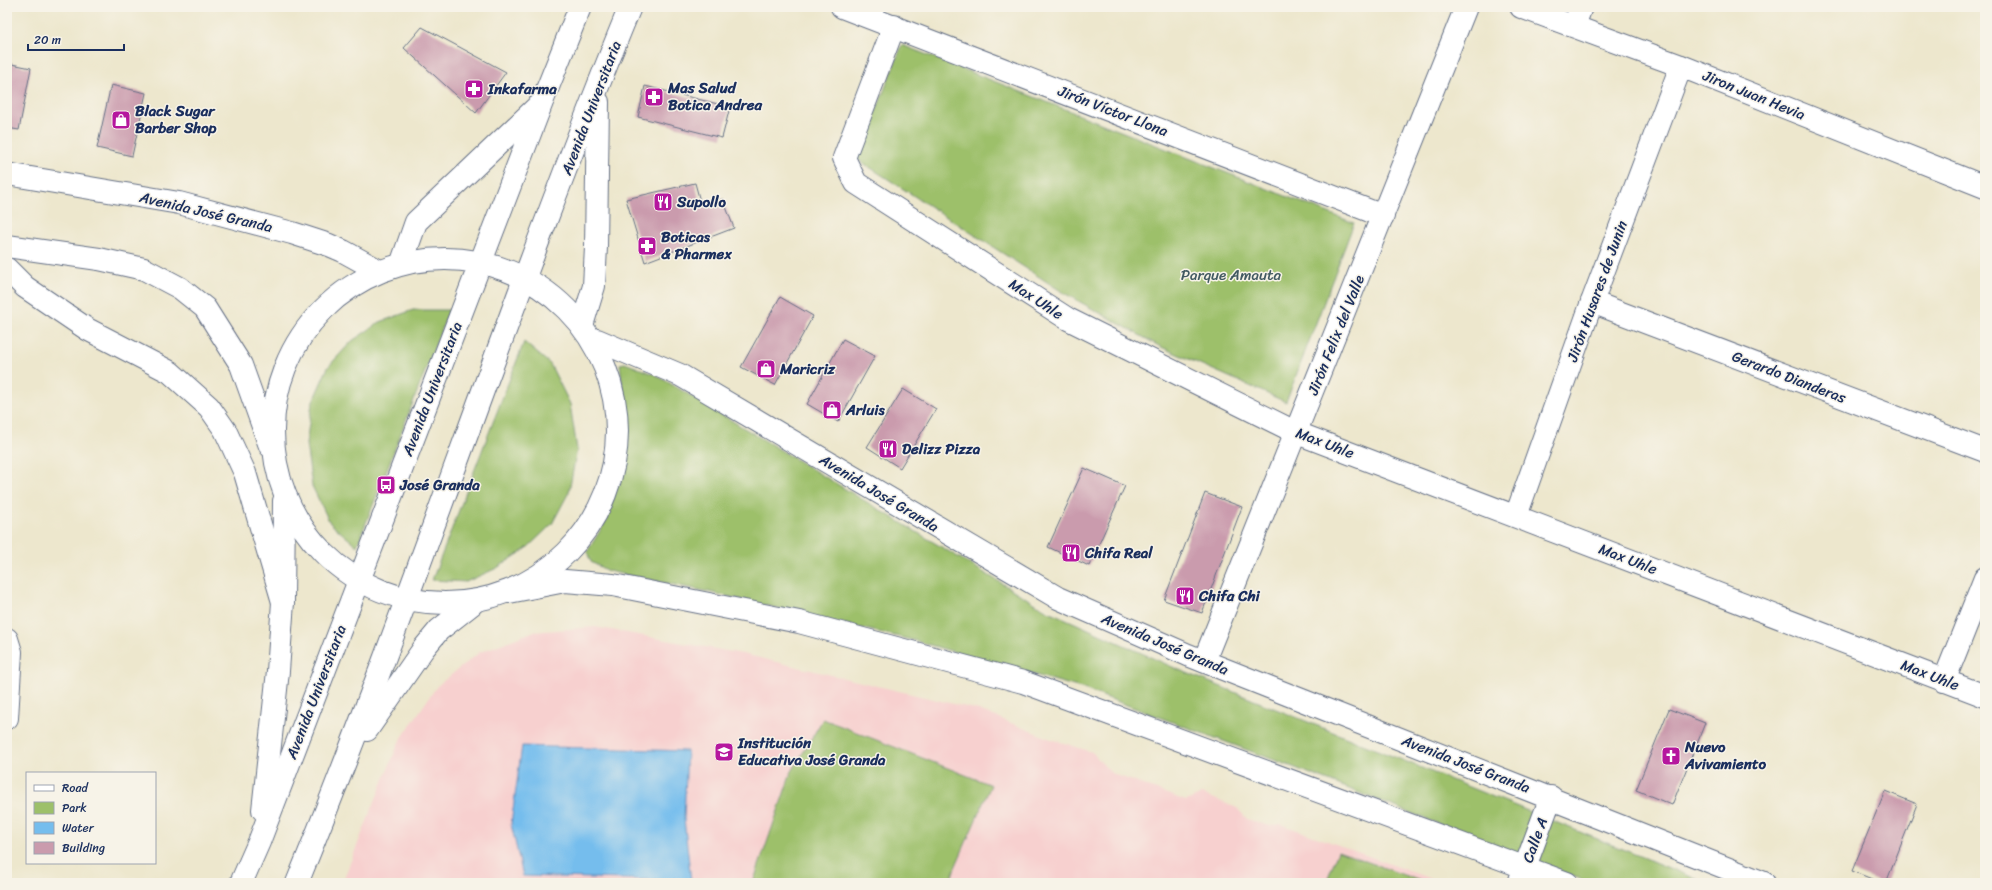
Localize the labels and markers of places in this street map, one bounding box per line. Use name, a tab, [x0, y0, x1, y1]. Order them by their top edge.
place label: Mas Salud Botica Andrea	[667, 75, 762, 118]
place label: Inkafarma	[487, 76, 557, 102]
pharmacy icon: Inkafarma	[463, 78, 485, 100]
pharmacy icon: Mas Salud Botica Andrea	[643, 86, 665, 108]
place label: Black Sugar Barber Shop	[135, 98, 217, 141]
shop icon: Black Sugar Barber Shop	[110, 109, 132, 131]
place label: Supollo	[676, 189, 727, 215]
restaurant icon: Supollo	[652, 191, 674, 213]
place label: Boticas & Pharmex	[661, 224, 732, 267]
pharmacy icon: Boticas & Pharmex	[636, 235, 658, 257]
place label: Maricriz	[779, 356, 836, 382]
shop icon: Maricriz	[755, 358, 777, 380]
place label: Arluis	[845, 397, 885, 423]
shop icon: Arluis	[821, 399, 843, 421]
place label: Delizz Pizza	[902, 436, 981, 462]
restaurant icon: Delizz Pizza	[877, 438, 899, 460]
place label: José Granda	[399, 472, 480, 498]
bus stop icon: José Granda	[375, 474, 397, 496]
place label: Chifa Real	[1084, 540, 1153, 566]
restaurant icon: Chifa Real	[1060, 542, 1082, 564]
place label: Chifa Chi	[1198, 583, 1261, 609]
restaurant icon: Chifa Chi	[1174, 585, 1196, 607]
place label: Institución Educativa José Granda	[737, 730, 886, 773]
place label: Nuevo Avivamiento	[1684, 734, 1766, 777]
school or university icon: Institución Educativa José Granda	[713, 741, 735, 763]
church icon: Nuevo Avivamiento	[1660, 745, 1682, 767]

